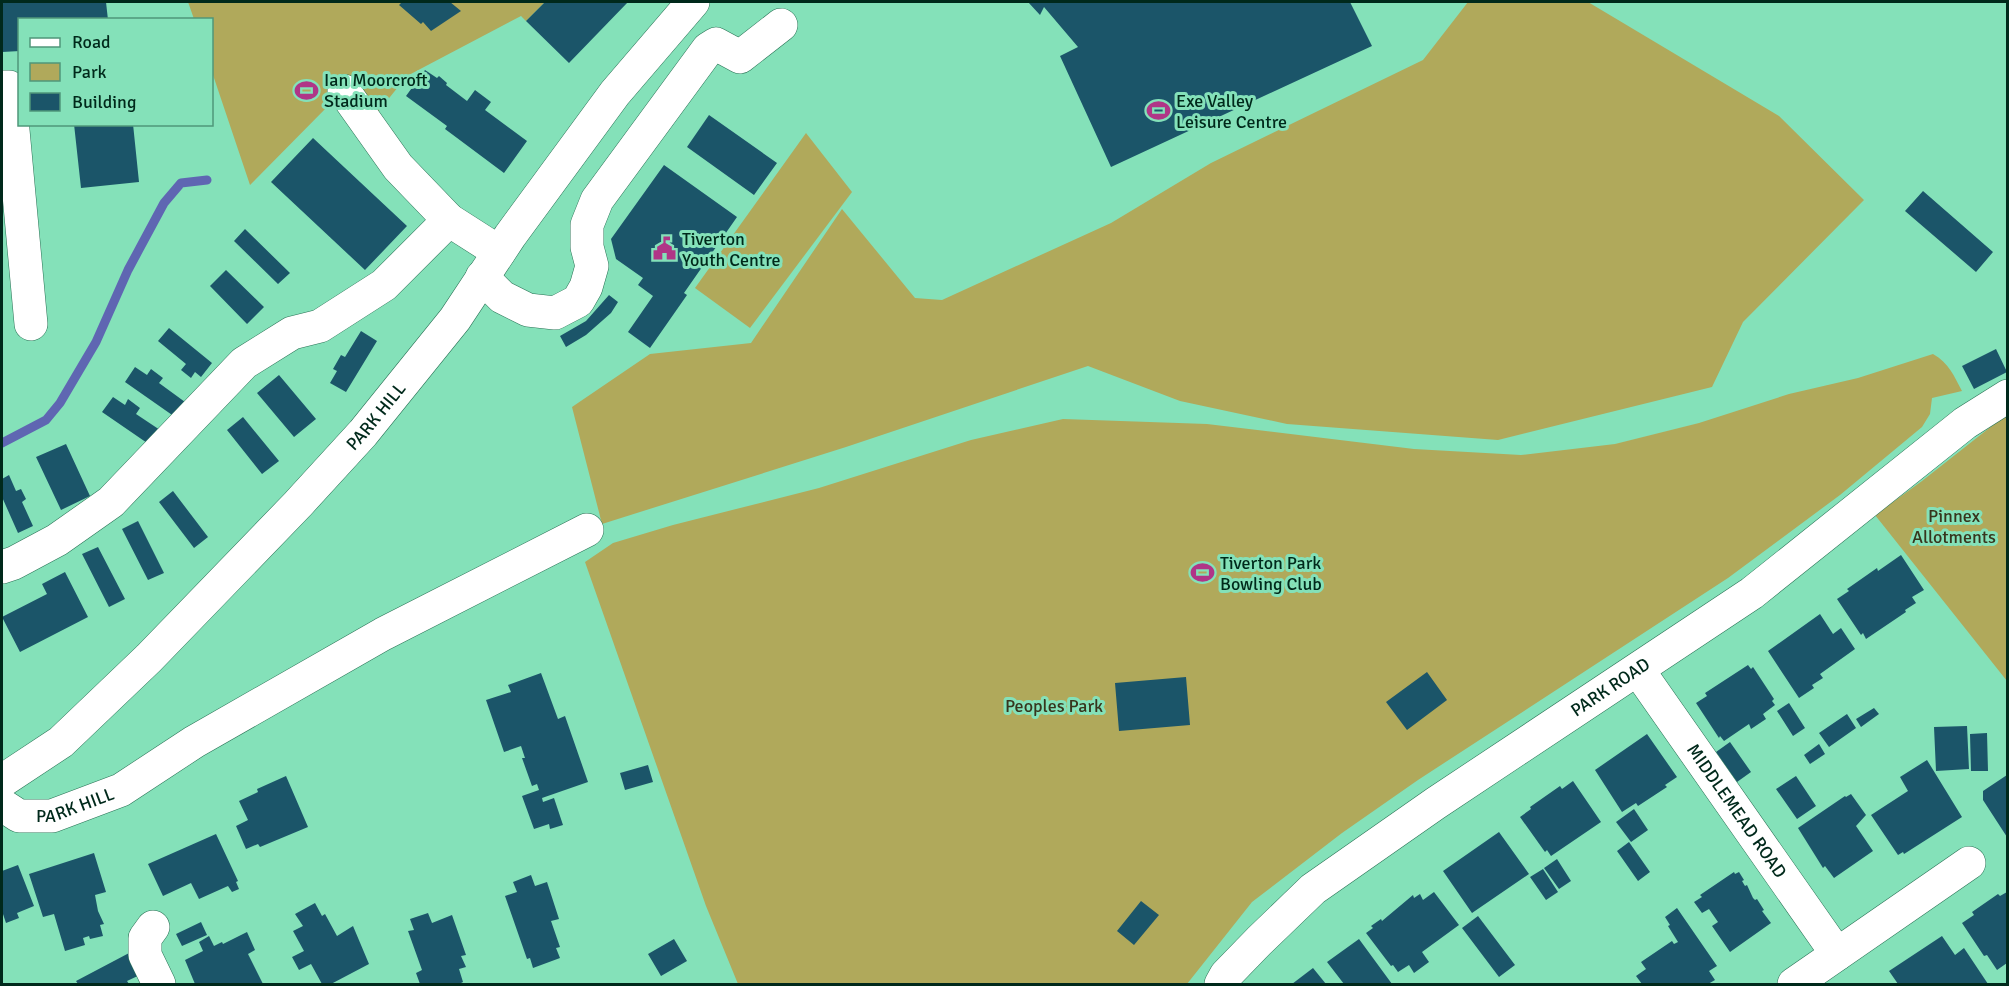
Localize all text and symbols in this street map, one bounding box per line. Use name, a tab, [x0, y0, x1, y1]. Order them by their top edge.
legend	[18, 18, 213, 126]
text: Road	[72, 31, 111, 53]
text: Park	[72, 61, 107, 83]
place label: Ian Moorcroft Stadium	[324, 69, 428, 112]
sports icon: Ian Moorcroft Stadium	[293, 77, 319, 103]
place label: Exe Valley Leisure Centre	[1176, 90, 1287, 133]
text: Building	[72, 91, 136, 113]
sports icon: Exe Valley Leisure Centre	[1145, 98, 1171, 124]
place label: Tiverton Youth Centre	[682, 228, 780, 271]
public building icon: Tiverton Youth Centre	[651, 236, 677, 262]
street label: PARK HILL	[342, 378, 410, 455]
park label: Pinnex Allotments	[1912, 505, 1996, 548]
place label: Tiverton Park Bowling Club	[1220, 552, 1322, 595]
sports icon: Tiverton Park Bowling Club	[1189, 560, 1215, 586]
street label: PARK ROAD	[1567, 653, 1654, 721]
park label: Peoples Park	[1005, 695, 1103, 717]
street label: MIDDLEMEAD ROAD	[1682, 739, 1791, 882]
street label: PARK HILL	[36, 783, 117, 827]

